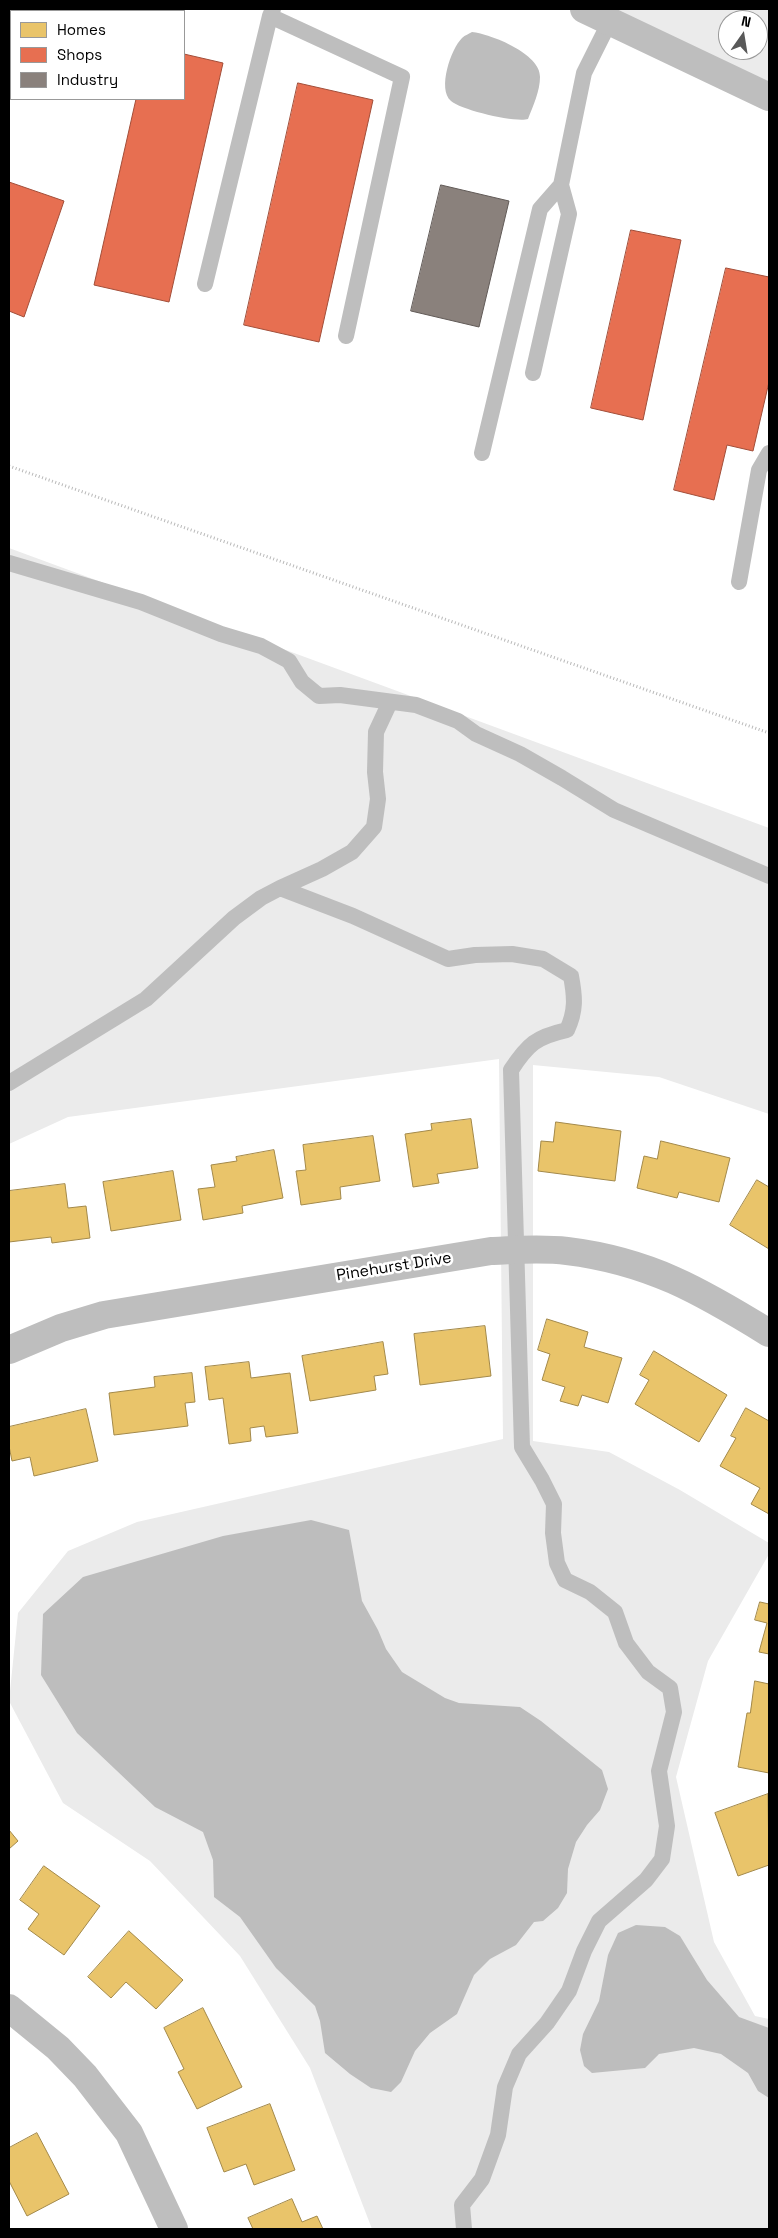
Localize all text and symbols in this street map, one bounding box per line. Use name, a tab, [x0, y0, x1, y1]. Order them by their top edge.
legend	[10, 10, 185, 100]
north arrow	[718, 10, 768, 60]
text: N	[740, 12, 753, 31]
text: Homes	[57, 20, 106, 39]
text: Shops	[57, 45, 102, 64]
text: Industry	[57, 70, 118, 89]
street label: Pinehurst Drive	[335, 1248, 453, 1286]

